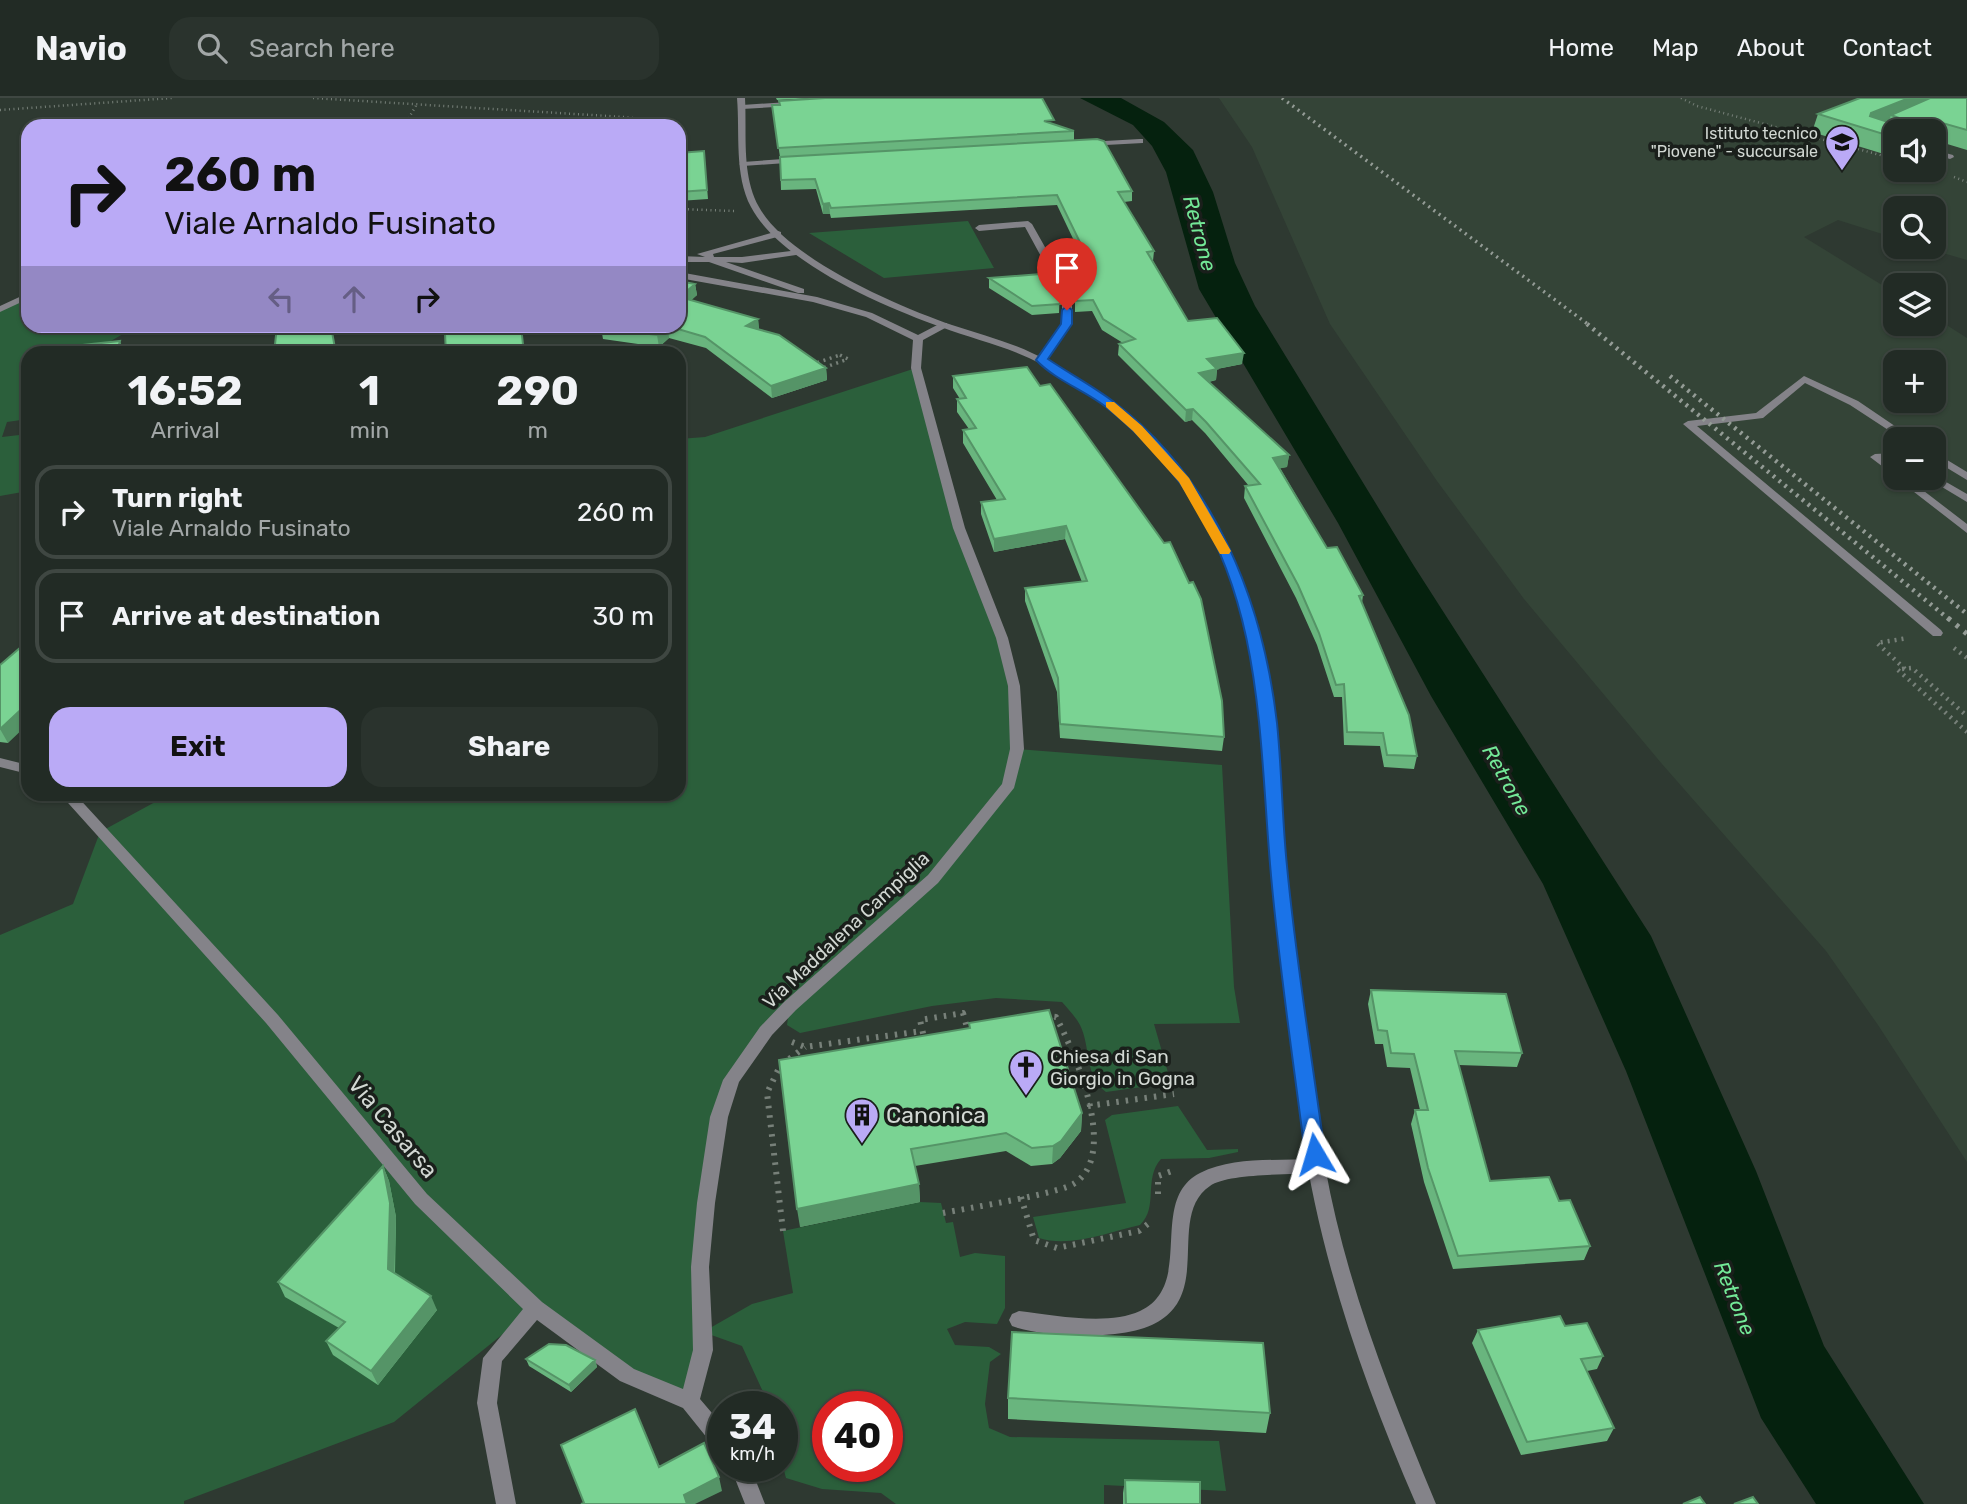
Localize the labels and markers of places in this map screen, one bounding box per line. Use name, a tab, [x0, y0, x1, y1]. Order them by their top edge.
school or university icon: Istituto tecnico "Piovene" - succursale	[1823, 123, 1861, 172]
place label: Istituto tecnico "Piovene" - succursale	[1651, 124, 1818, 161]
pin	[1037, 238, 1097, 310]
place label: Chiesa di San Giorgio in Gogna	[1050, 1045, 1195, 1090]
church icon: Chiesa di San Giorgio in Gogna	[1007, 1048, 1045, 1097]
building icon: Canonica	[843, 1096, 881, 1145]
place label: Canonica	[886, 1101, 986, 1129]

